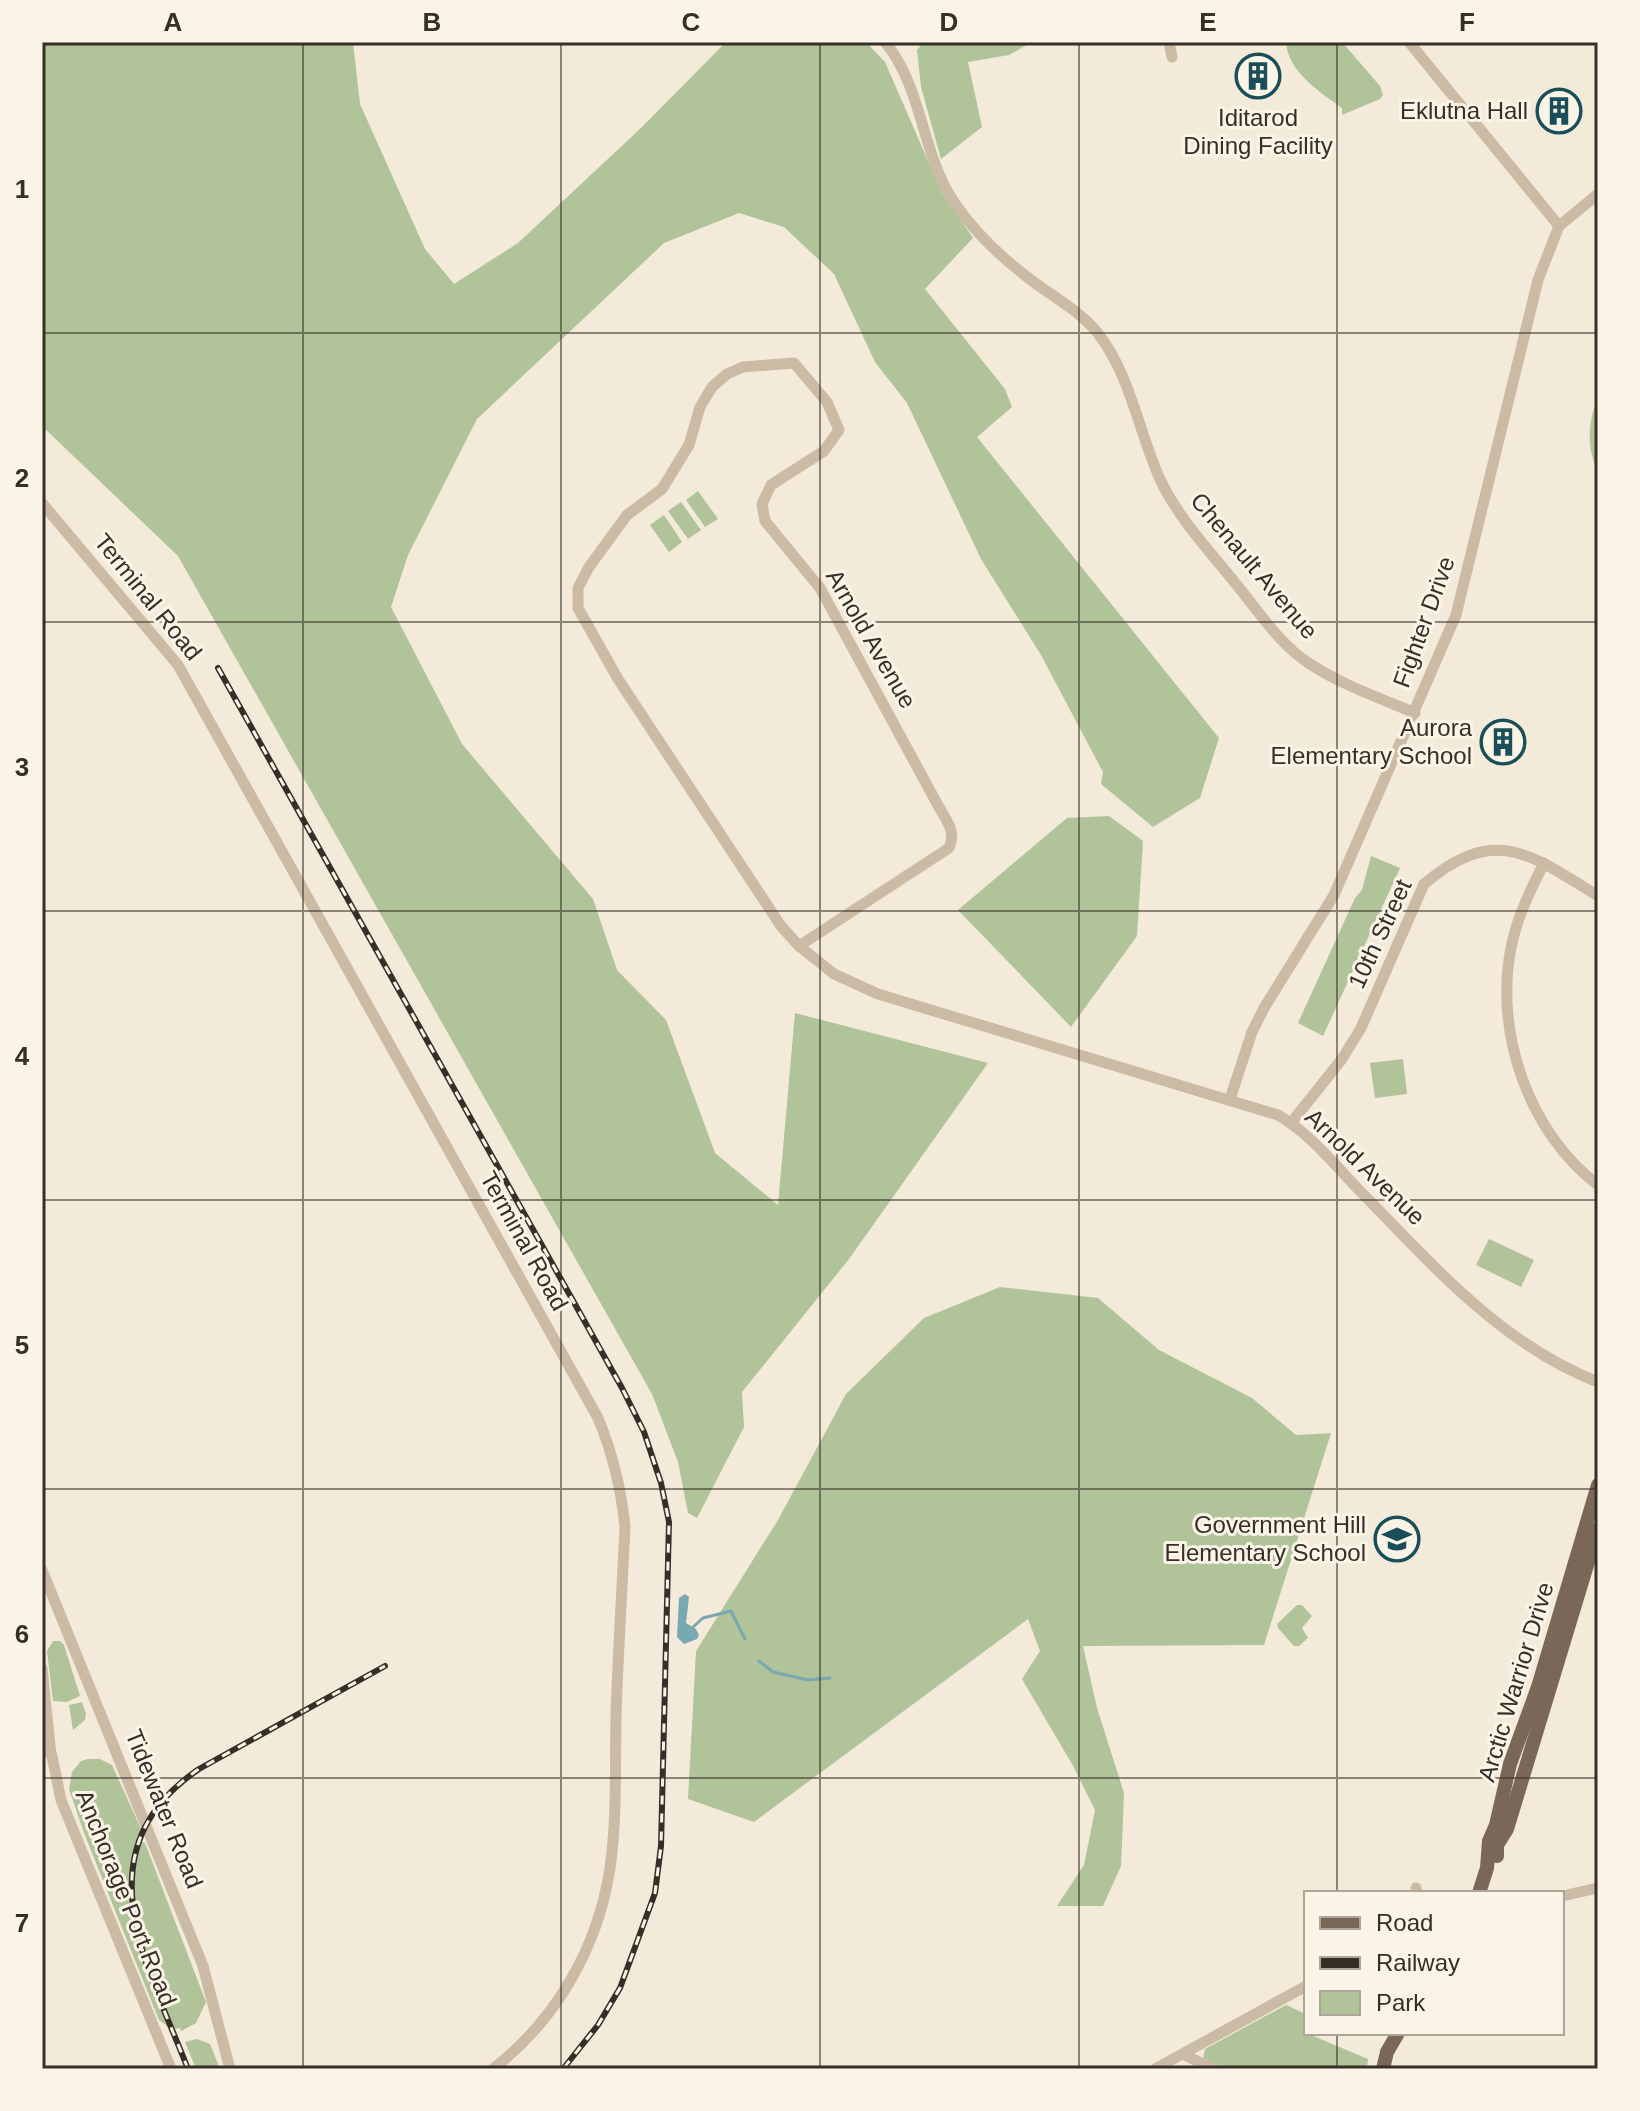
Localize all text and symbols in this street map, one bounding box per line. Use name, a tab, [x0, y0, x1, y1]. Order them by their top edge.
text: A	[164, 7, 183, 37]
text: B	[423, 7, 441, 37]
text: C	[682, 7, 701, 37]
text: D	[940, 7, 958, 37]
text: E	[1199, 7, 1217, 37]
text: F	[1459, 7, 1475, 37]
building icon: Iditarod Dining Facility	[1234, 52, 1282, 100]
building icon: Eklutna Hall	[1535, 87, 1583, 135]
place label: Eklutna Hall	[1400, 97, 1528, 124]
place label: Iditarod Dining Facility	[1183, 104, 1333, 159]
text: 1	[15, 174, 29, 204]
text: 2	[15, 463, 29, 493]
street label: Chenault Avenue	[1185, 487, 1323, 644]
street label: Terminal Road	[89, 528, 208, 665]
street label: Fighter Drive	[1387, 553, 1460, 691]
street label: Arnold Avenue	[821, 565, 922, 713]
place label: Aurora Elementary School	[1271, 714, 1473, 769]
building icon: Aurora Elementary School	[1479, 718, 1527, 766]
text: 3	[15, 752, 29, 782]
street label: 10th Street	[1342, 875, 1417, 993]
text: 4	[15, 1041, 30, 1071]
street label: Arnold Avenue	[1300, 1103, 1431, 1230]
street label: Terminal Road	[475, 1167, 574, 1315]
text: 5	[15, 1330, 29, 1360]
place label: Government Hill Elementary School	[1165, 1511, 1366, 1566]
school or university icon: Government Hill Elementary School	[1373, 1515, 1421, 1563]
street label: Arctic Warrior Drive	[1472, 1579, 1559, 1785]
text: 6	[15, 1619, 29, 1649]
street label: Tidewater Road	[120, 1726, 209, 1892]
street label: Anchorage Port Road	[71, 1786, 182, 2010]
legend	[1304, 1891, 1564, 2035]
text: 7	[15, 1908, 29, 1938]
text: Road	[1376, 1909, 1433, 1936]
text: Railway	[1376, 1949, 1460, 1976]
text: Park	[1376, 1989, 1426, 2016]

